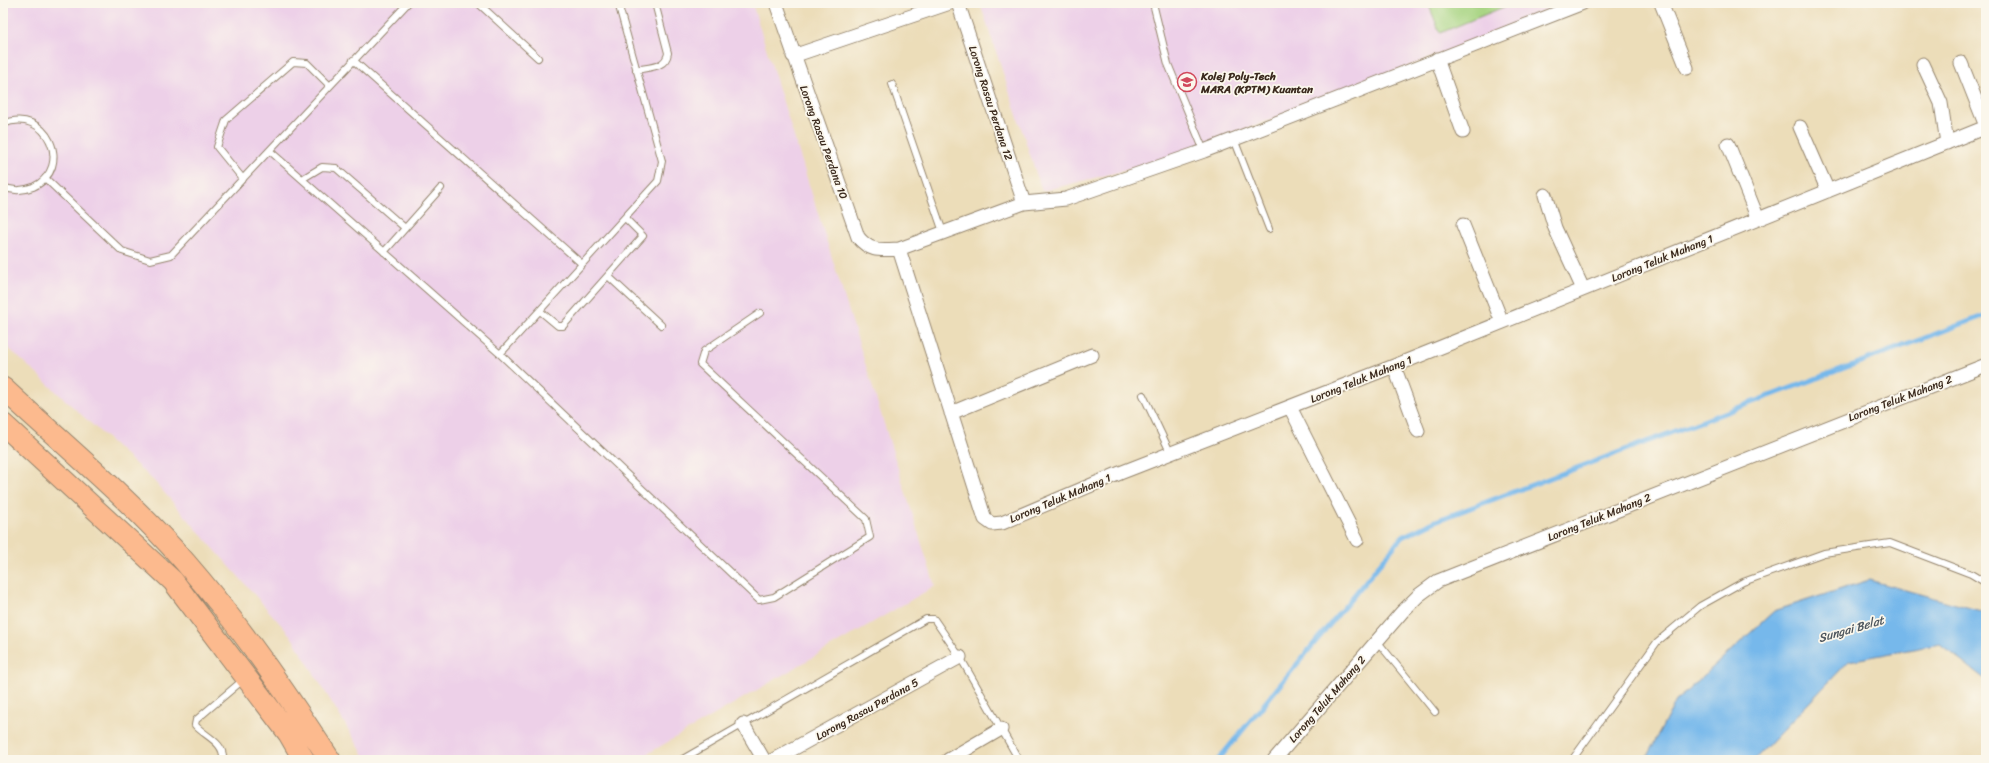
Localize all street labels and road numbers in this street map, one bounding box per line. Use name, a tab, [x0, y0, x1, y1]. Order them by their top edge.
street label: Lorong Rasau Perdana 12	[963, 43, 1018, 164]
street label: Lorong Rasau Perdana 10	[794, 82, 853, 202]
street label: Lorong Teluk Mahang 1	[1608, 229, 1716, 288]
street label: Lorong Teluk Mahang 1	[1307, 350, 1415, 409]
street label: Lorong Teluk Mahang 2	[1845, 370, 1956, 427]
street label: Lorong Teluk Mahang 1	[1007, 468, 1114, 528]
street label: Lorong Teluk Mahang 2	[1545, 488, 1654, 547]
street label: Lorong Teluk Mahang 2	[1284, 651, 1371, 747]
street label: Lorong Rasau Perdana 5	[812, 673, 922, 746]

